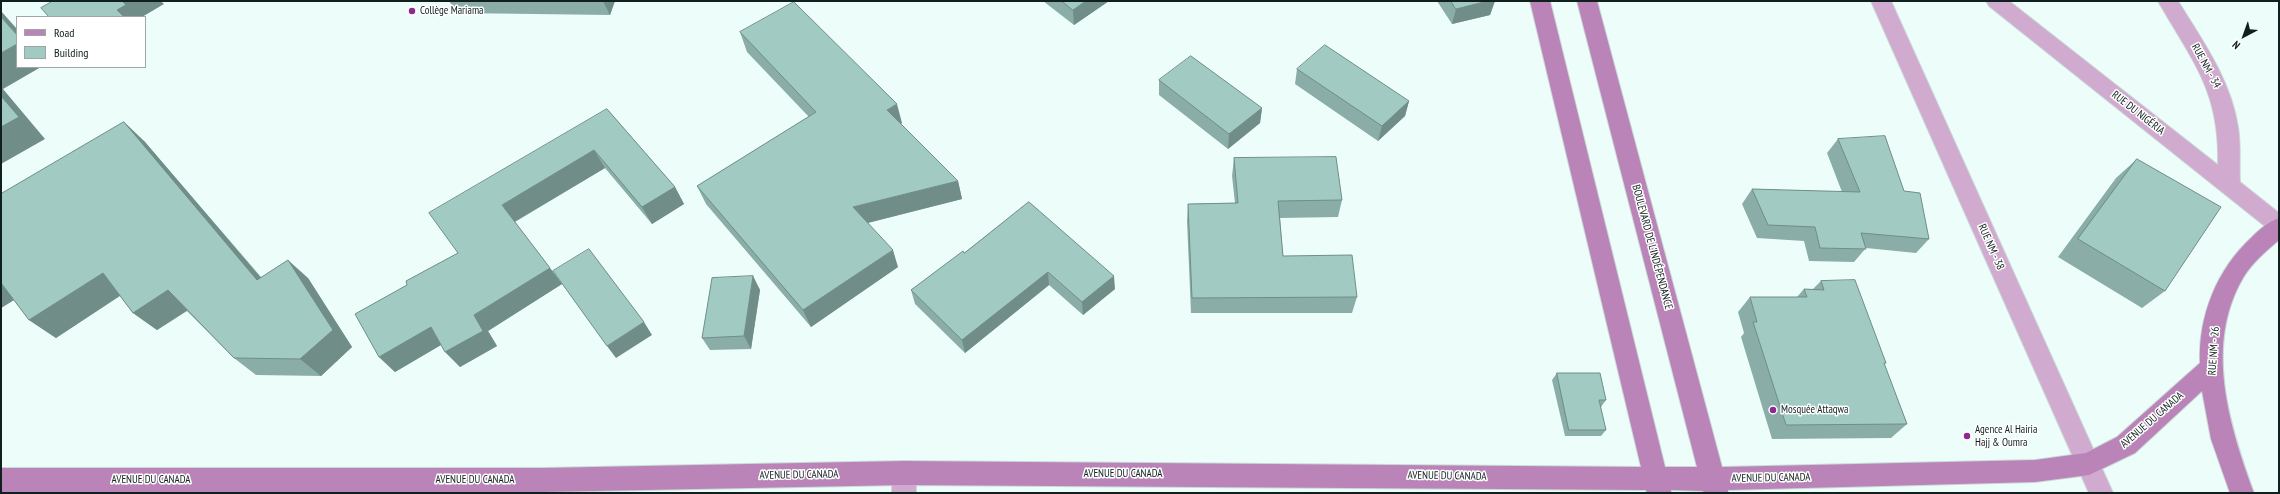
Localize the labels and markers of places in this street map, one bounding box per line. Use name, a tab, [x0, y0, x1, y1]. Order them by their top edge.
place label: Collège Mariama	[420, 4, 483, 18]
marker: Collège Mariama	[407, 6, 417, 16]
place label: Mosquée Attaqwa	[1781, 403, 1848, 417]
marker: Mosquée Attaqwa	[1768, 405, 1778, 415]
place label: Agence Al Hairia Hajj & Oumra	[1975, 423, 2037, 449]
marker: Agence Al Hairia Hajj & Oumra	[1962, 431, 1972, 441]

